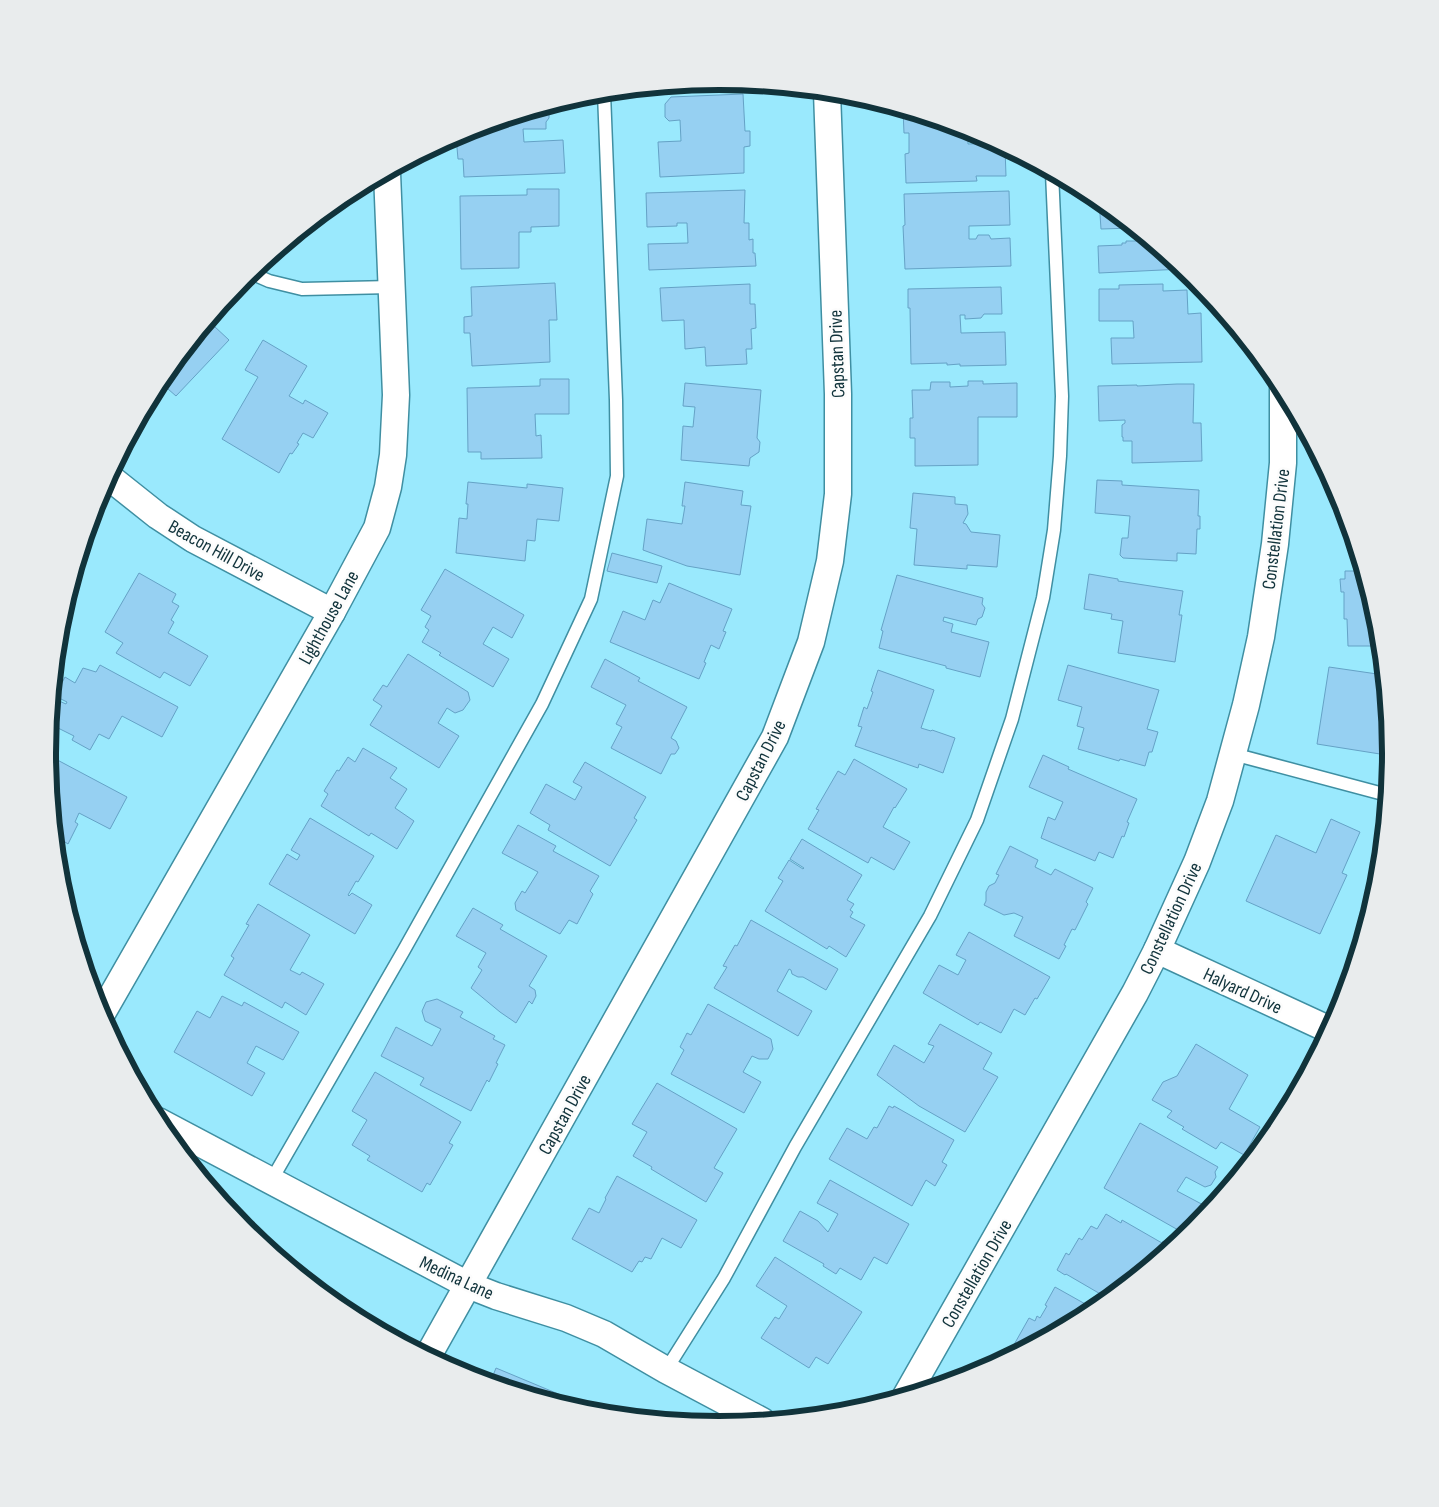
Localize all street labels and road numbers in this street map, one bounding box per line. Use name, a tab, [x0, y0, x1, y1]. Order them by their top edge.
street label: Capstan Drive	[824, 309, 851, 398]
street label: Constellation Drive	[1258, 468, 1295, 591]
street label: Beacon Hill Drive	[164, 515, 268, 587]
street label: Lighthouse Lane	[294, 567, 365, 669]
street label: Capstan Drive	[731, 716, 792, 805]
street label: Constellation Drive	[1135, 859, 1207, 978]
street label: Halyard Drive	[1199, 963, 1285, 1020]
street label: Capstan Drive	[534, 1071, 597, 1159]
street label: Constellation Drive	[937, 1216, 1018, 1332]
street label: Medina Lane	[416, 1251, 497, 1305]

